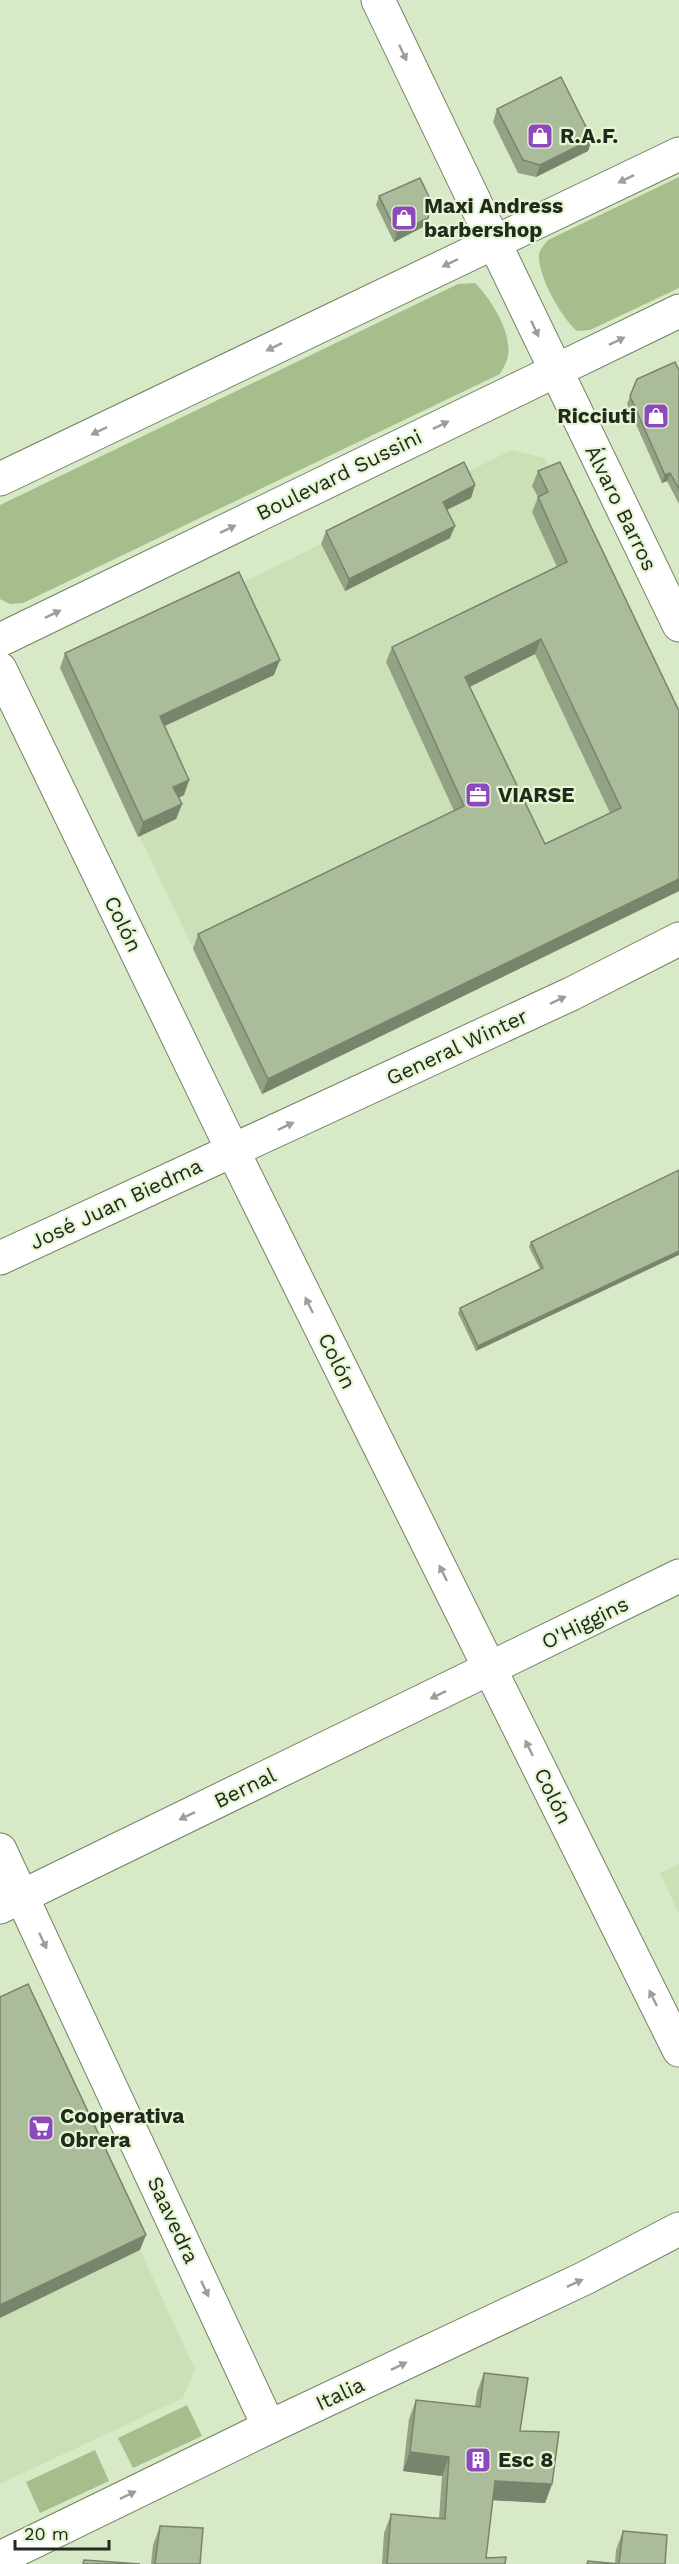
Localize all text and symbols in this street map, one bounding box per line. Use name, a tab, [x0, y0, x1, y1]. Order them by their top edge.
one-way arrow	[399, 44, 408, 61]
shop icon: R.A.F.	[525, 121, 555, 151]
place label: R.A.F.	[560, 123, 618, 148]
one-way arrow	[618, 174, 635, 183]
place label: Maxi Andress barbershop	[424, 193, 563, 242]
shop icon: Maxi Andress barbershop	[389, 203, 419, 233]
one-way arrow	[442, 259, 459, 268]
one-way arrow	[531, 321, 540, 338]
one-way arrow	[608, 336, 625, 345]
one-way arrow	[266, 343, 283, 352]
shop icon: Ricciuti	[641, 401, 671, 431]
place label: Ricciuti	[557, 403, 636, 428]
one-way arrow	[433, 421, 450, 430]
street label: Boulevard Sussini	[252, 424, 426, 526]
one-way arrow	[90, 427, 107, 436]
street label: Álvaro Barros	[580, 441, 663, 575]
one-way arrow	[220, 524, 237, 533]
one-way arrow	[44, 609, 61, 619]
office icon: VIARSE	[463, 780, 493, 810]
place label: VIARSE	[498, 782, 575, 807]
street label: Colón	[99, 892, 148, 956]
one-way arrow	[549, 995, 567, 1005]
street label: General Winter	[382, 1003, 532, 1090]
one-way arrow	[277, 1122, 294, 1131]
street label: José Juan Biedma	[26, 1153, 206, 1254]
one-way arrow	[304, 1296, 314, 1313]
street label: Colón	[313, 1329, 362, 1393]
one-way arrow	[438, 1565, 447, 1582]
street label: O'Higgins	[537, 1591, 632, 1654]
one-way arrow	[429, 1690, 446, 1699]
one-way arrow	[525, 1739, 534, 1756]
street label: Bernal	[210, 1762, 280, 1813]
street label: Colón	[529, 1764, 578, 1828]
one-way arrow	[178, 1812, 195, 1821]
one-way arrow	[38, 1933, 47, 1950]
one-way arrow	[648, 1989, 658, 2006]
place label: Cooperativa Obrera	[60, 2103, 185, 2152]
supermarket icon: Cooperativa Obrera	[26, 2113, 56, 2143]
street label: Saavedra	[142, 2172, 204, 2267]
one-way arrow	[566, 2278, 583, 2287]
one-way arrow	[200, 2281, 210, 2299]
one-way arrow	[390, 2362, 407, 2371]
street label: Italia	[311, 2371, 368, 2416]
building icon: Esc 8	[463, 2445, 493, 2475]
place label: Esc 8	[498, 2447, 553, 2472]
one-way arrow	[120, 2491, 137, 2500]
scale bar	[15, 2513, 110, 2551]
text: 20 m	[24, 2523, 69, 2544]

